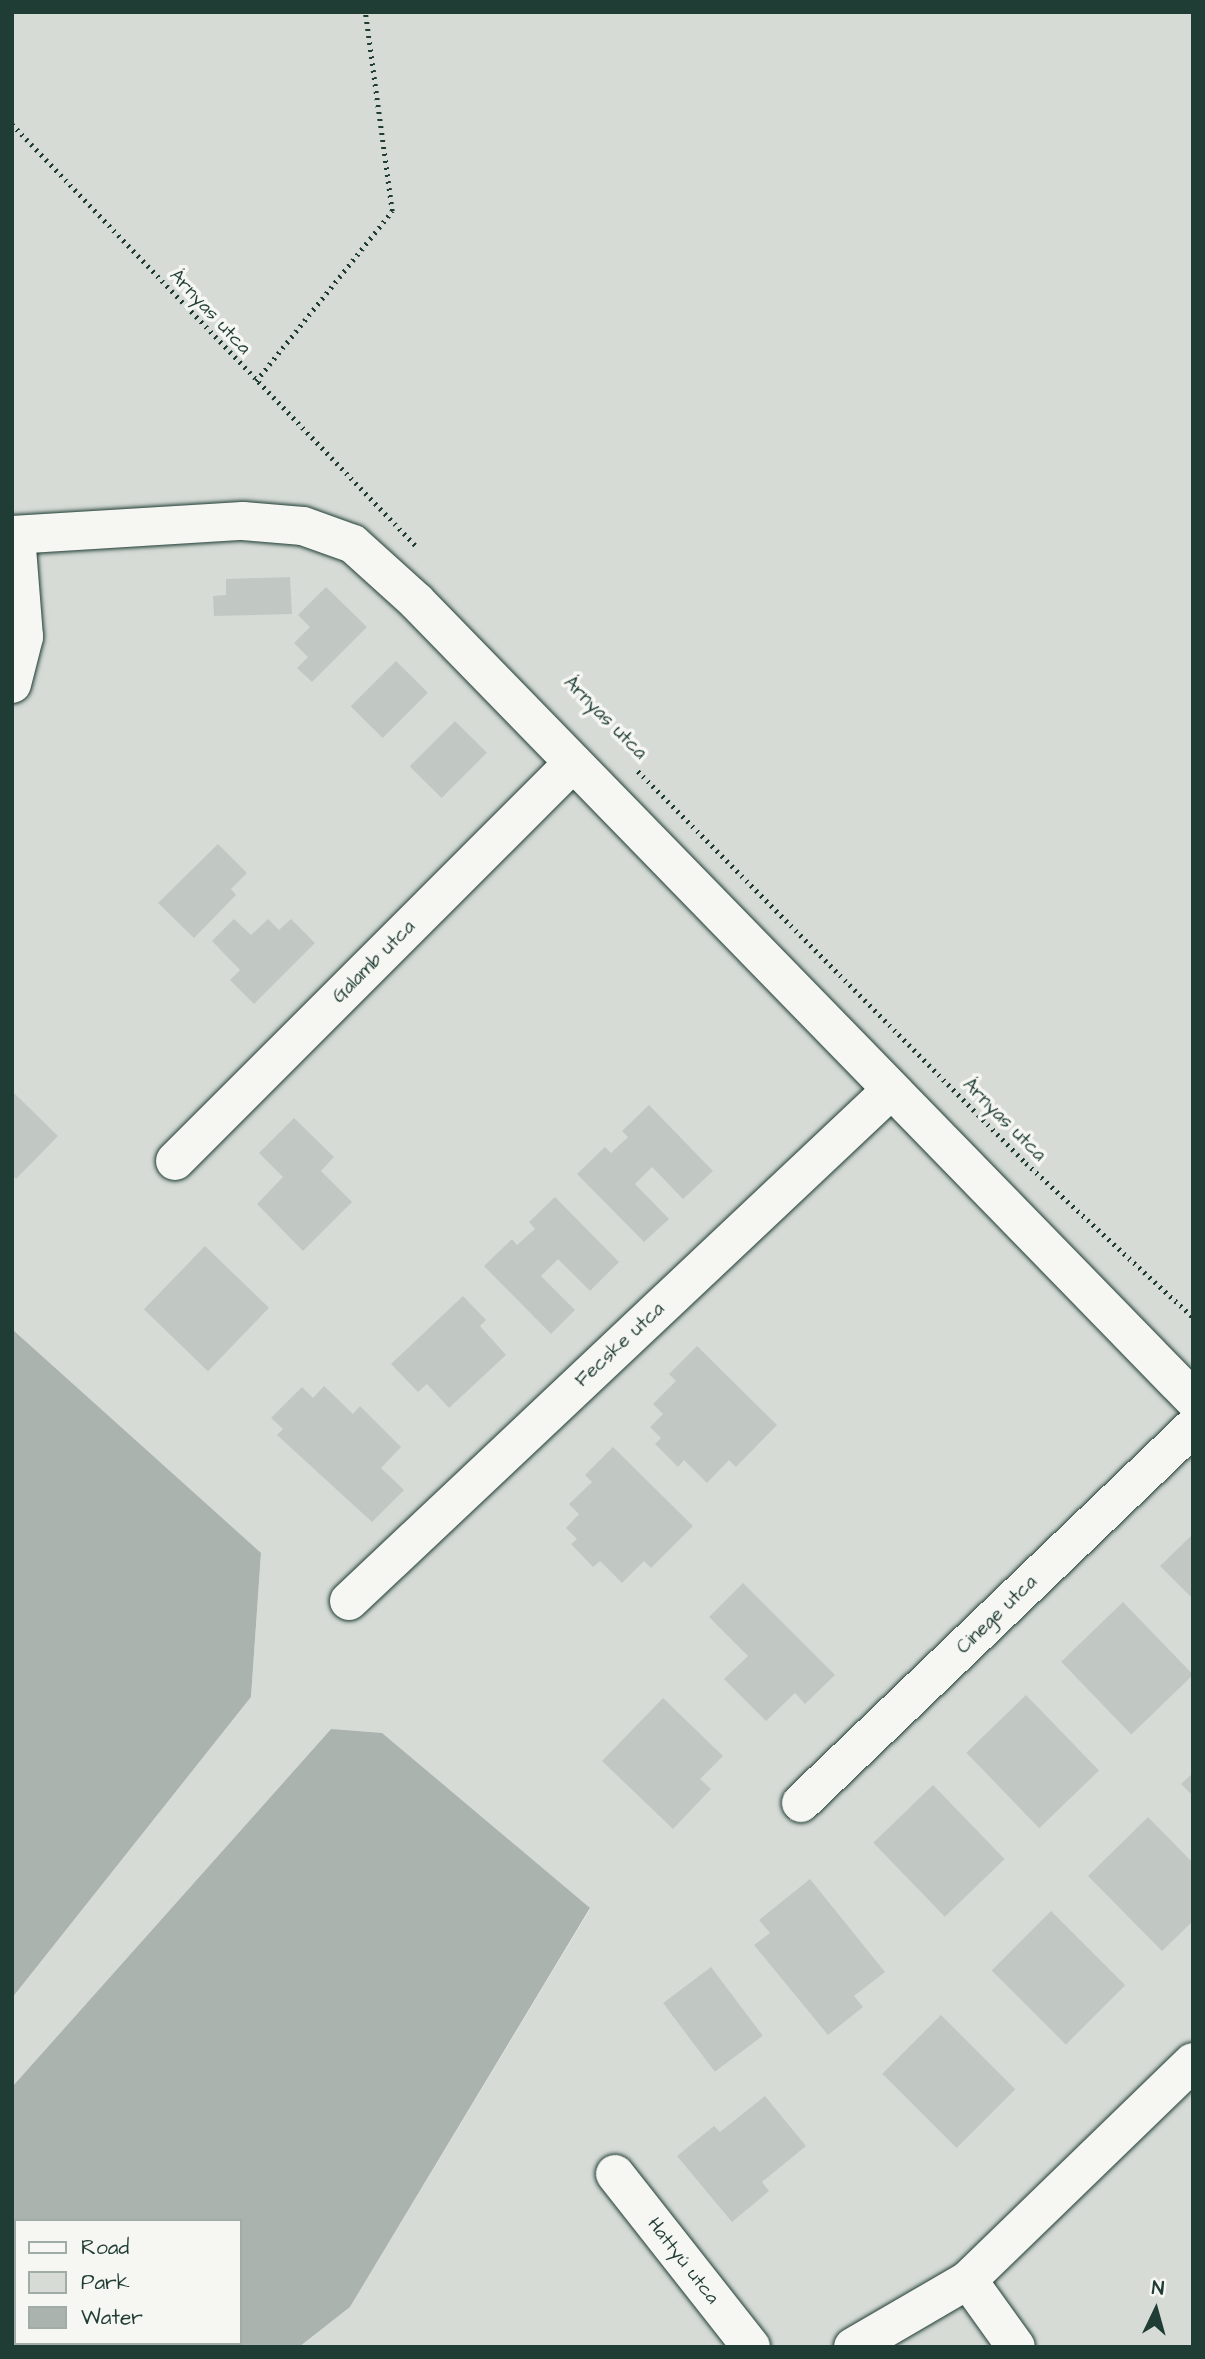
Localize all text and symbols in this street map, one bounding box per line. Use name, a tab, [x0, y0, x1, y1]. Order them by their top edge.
street label: Árnyas utca	[165, 265, 255, 359]
street label: Árnyas utca	[559, 672, 651, 764]
street label: Galamb utca	[328, 916, 420, 1008]
street label: Árnyas utca	[958, 1074, 1050, 1166]
street label: Fecske utca	[571, 1298, 669, 1392]
street label: Cinege utca	[952, 1571, 1042, 1659]
street label: Hattyú utca	[642, 2213, 724, 2309]
legend	[14, 2219, 242, 2345]
text: Road	[81, 2233, 129, 2262]
text: Park	[81, 2268, 130, 2297]
north arrow	[1121, 2275, 1191, 2345]
text: N	[1151, 2275, 1165, 2303]
text: Water	[81, 2303, 143, 2332]

